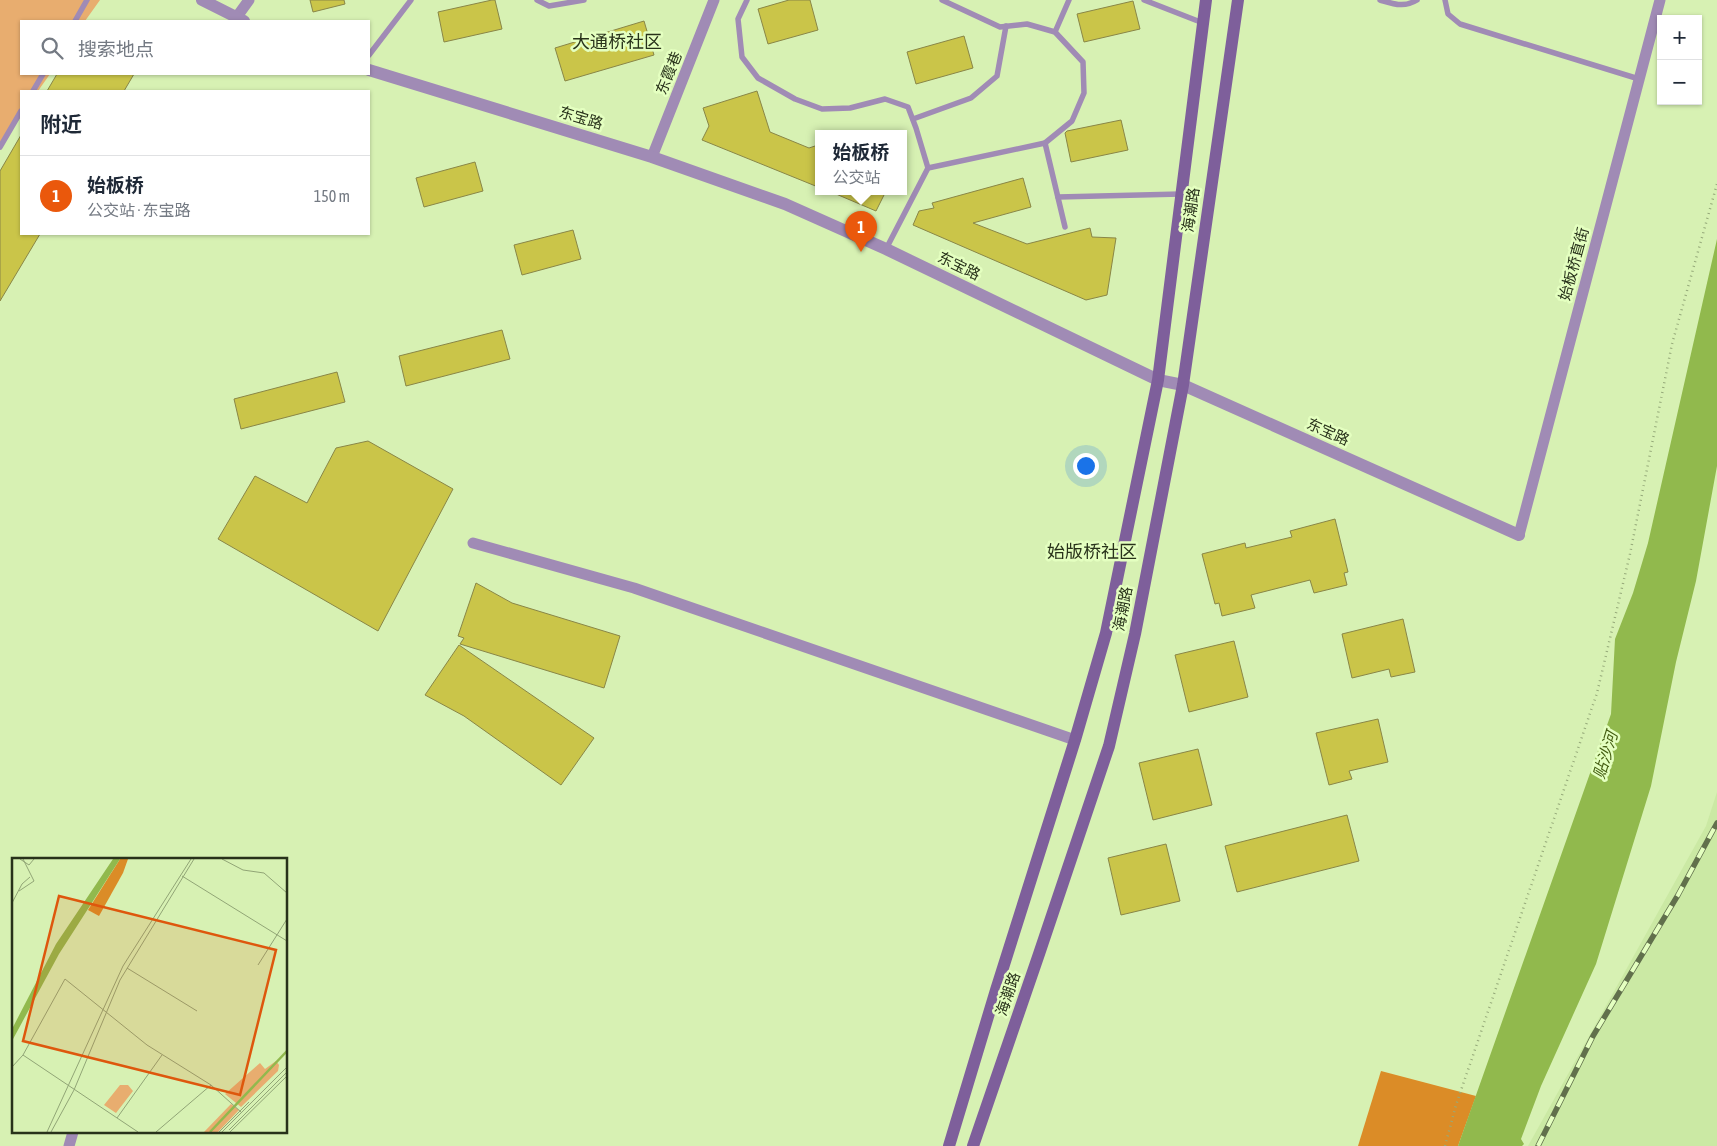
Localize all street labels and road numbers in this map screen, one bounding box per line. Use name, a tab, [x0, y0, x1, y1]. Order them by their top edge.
street label: 东霞巷	[652, 49, 685, 97]
street label: 东宝路	[557, 103, 605, 132]
street label: 海潮路	[1179, 186, 1202, 233]
street label: 始板桥直街	[1556, 225, 1591, 302]
street label: 东宝路	[935, 248, 983, 283]
street label: 东宝路	[1304, 415, 1352, 448]
street label: 海潮路	[1110, 585, 1135, 633]
street label: 海潮路	[992, 970, 1023, 1018]

